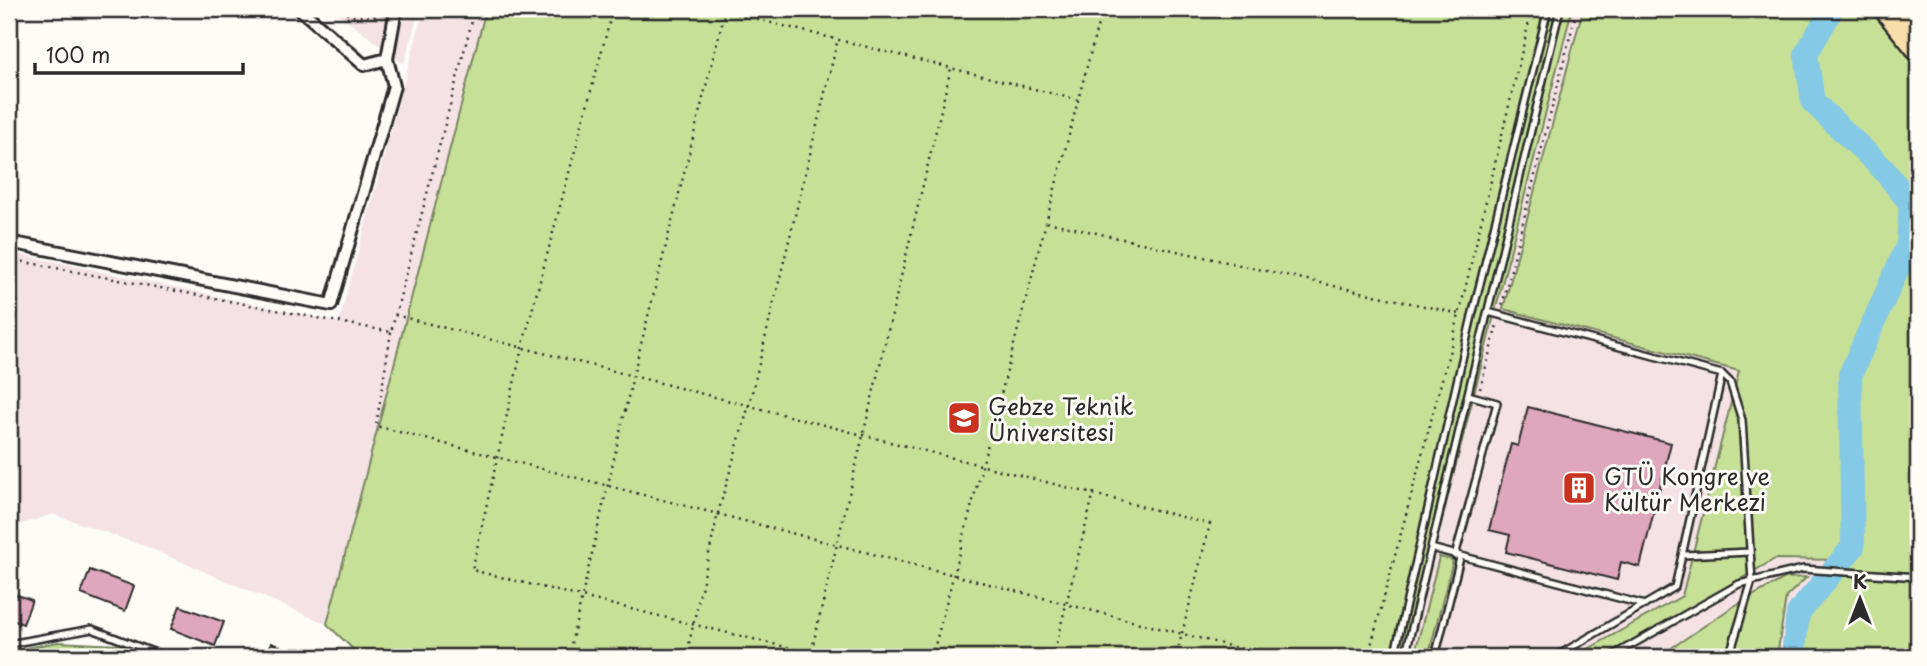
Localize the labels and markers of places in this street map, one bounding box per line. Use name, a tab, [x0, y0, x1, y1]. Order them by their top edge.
place label: Gebze Teknik Üniversitesi	[988, 388, 1134, 449]
school or university icon: Gebze Teknik Üniversitesi	[945, 399, 983, 437]
place label: GTÜ Kongre ve Kültür Merkezi	[1604, 458, 1770, 519]
building icon: GTÜ Kongre ve Kültür Merkezi	[1560, 469, 1598, 507]

